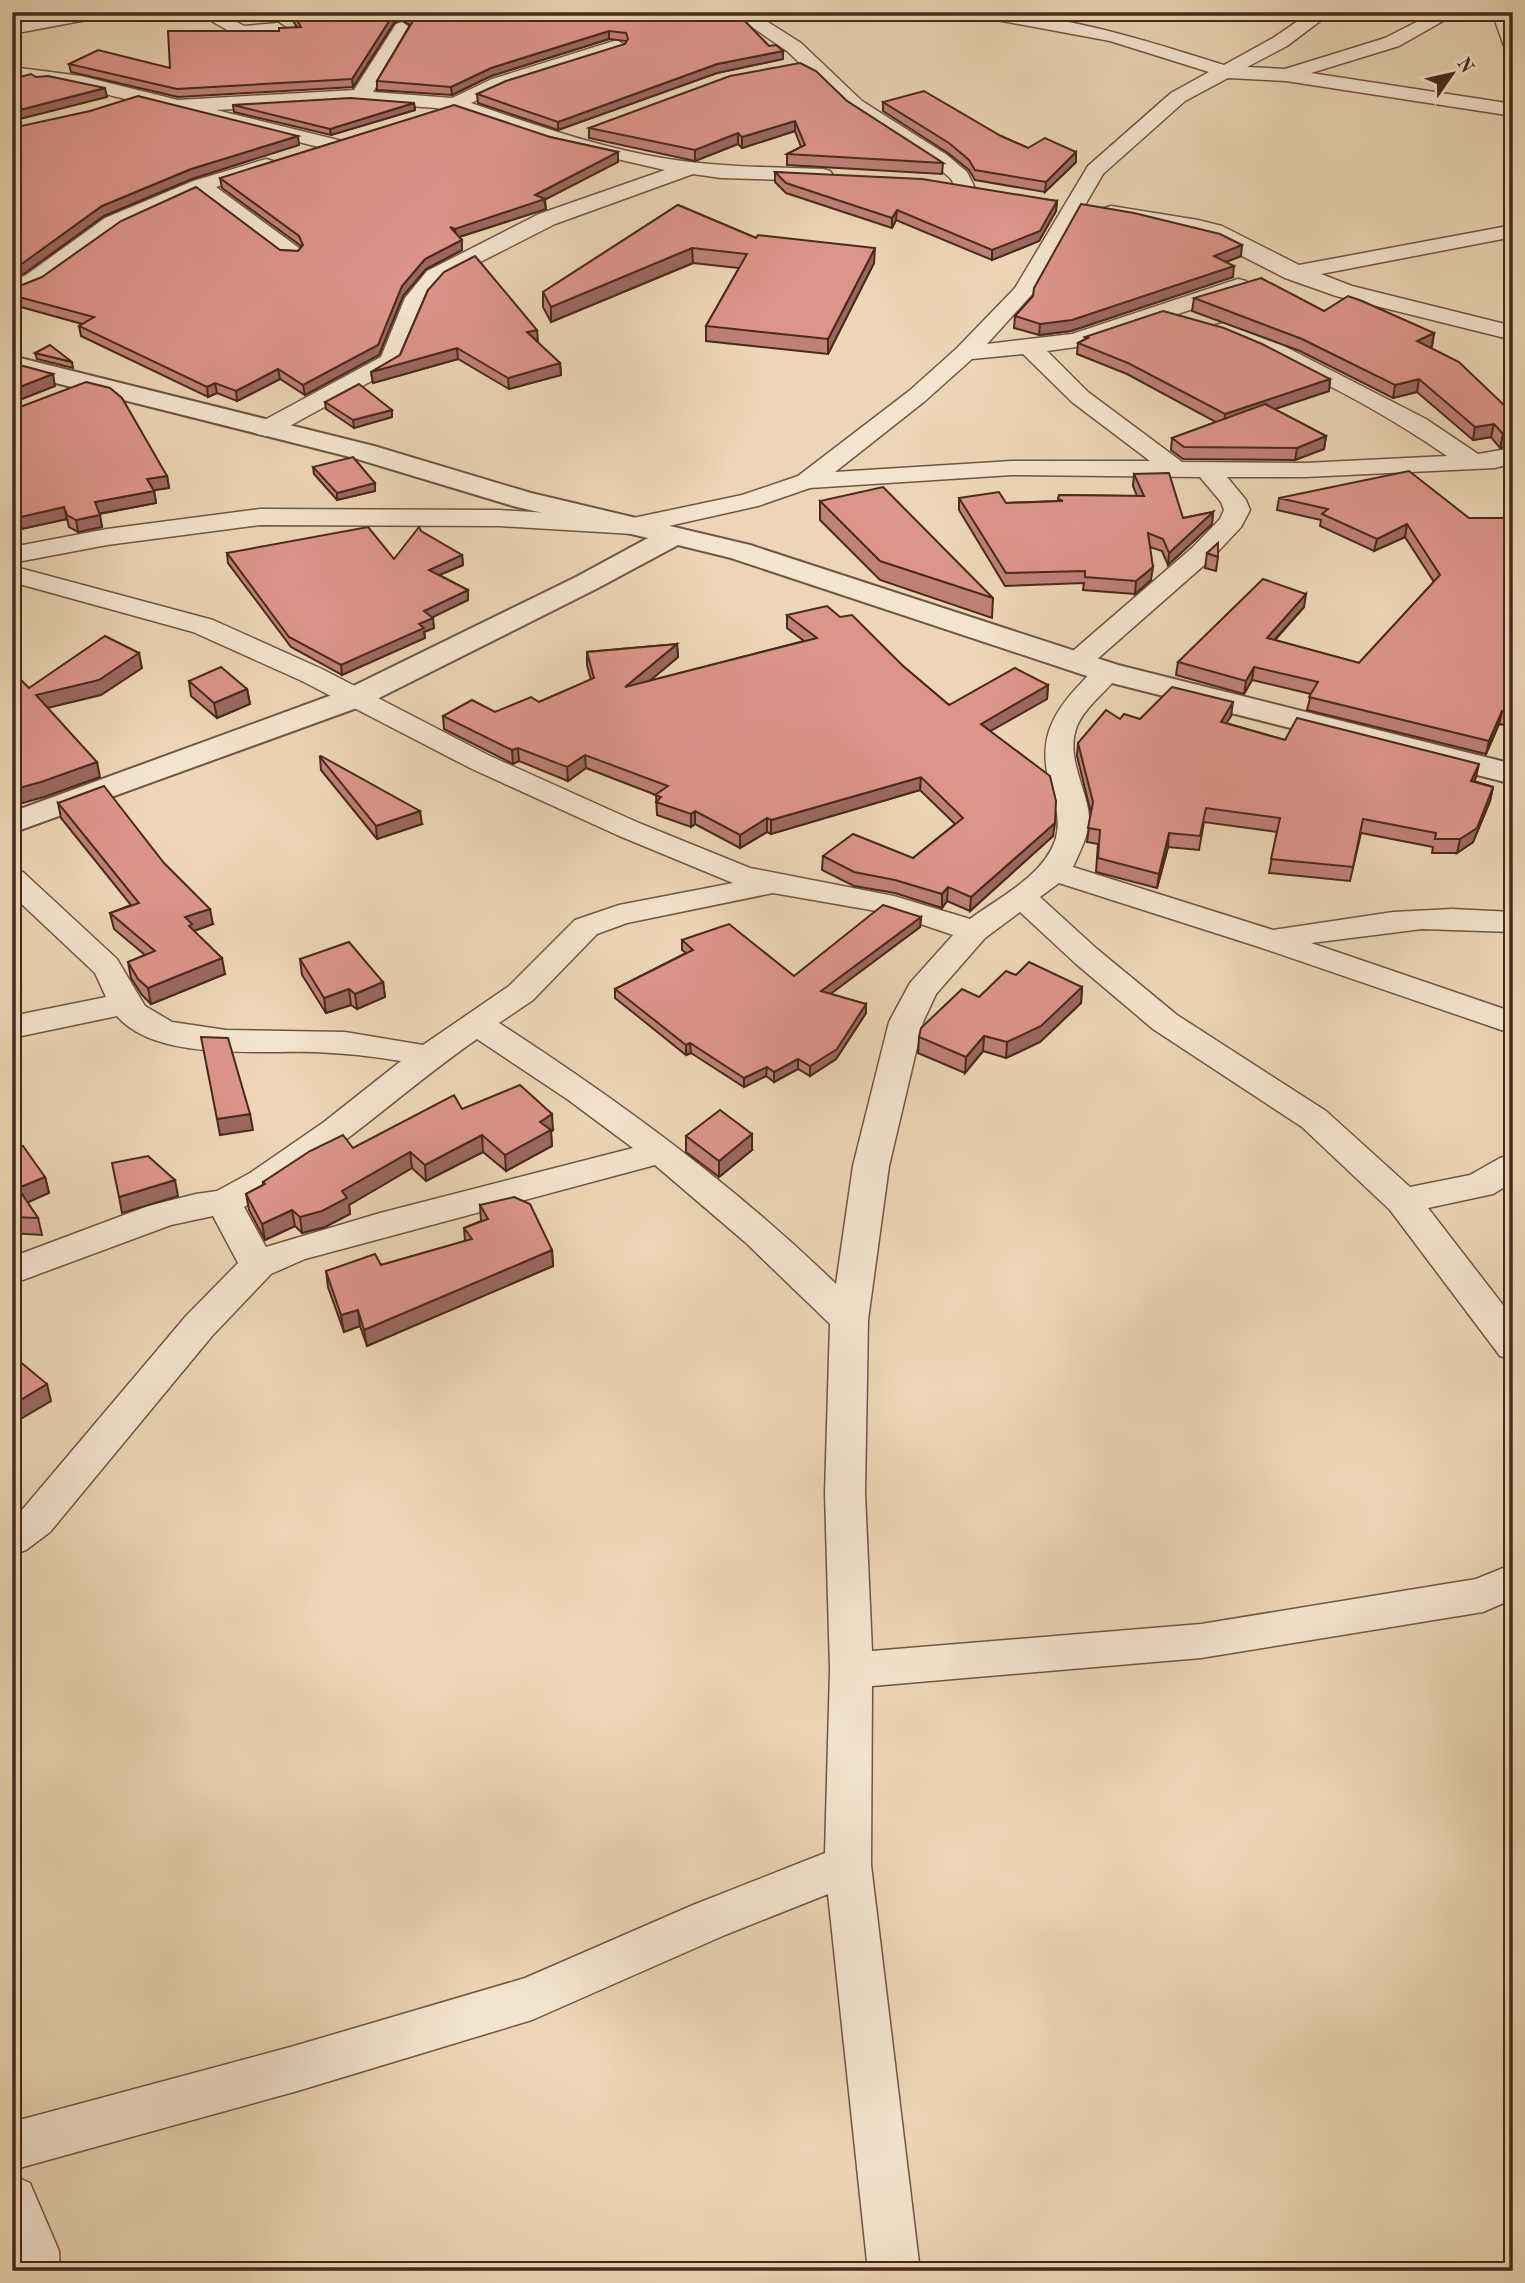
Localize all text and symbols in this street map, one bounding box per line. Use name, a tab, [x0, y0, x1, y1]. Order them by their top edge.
north arrow	[1416, 38, 1486, 108]
text: N	[1452, 55, 1476, 78]

